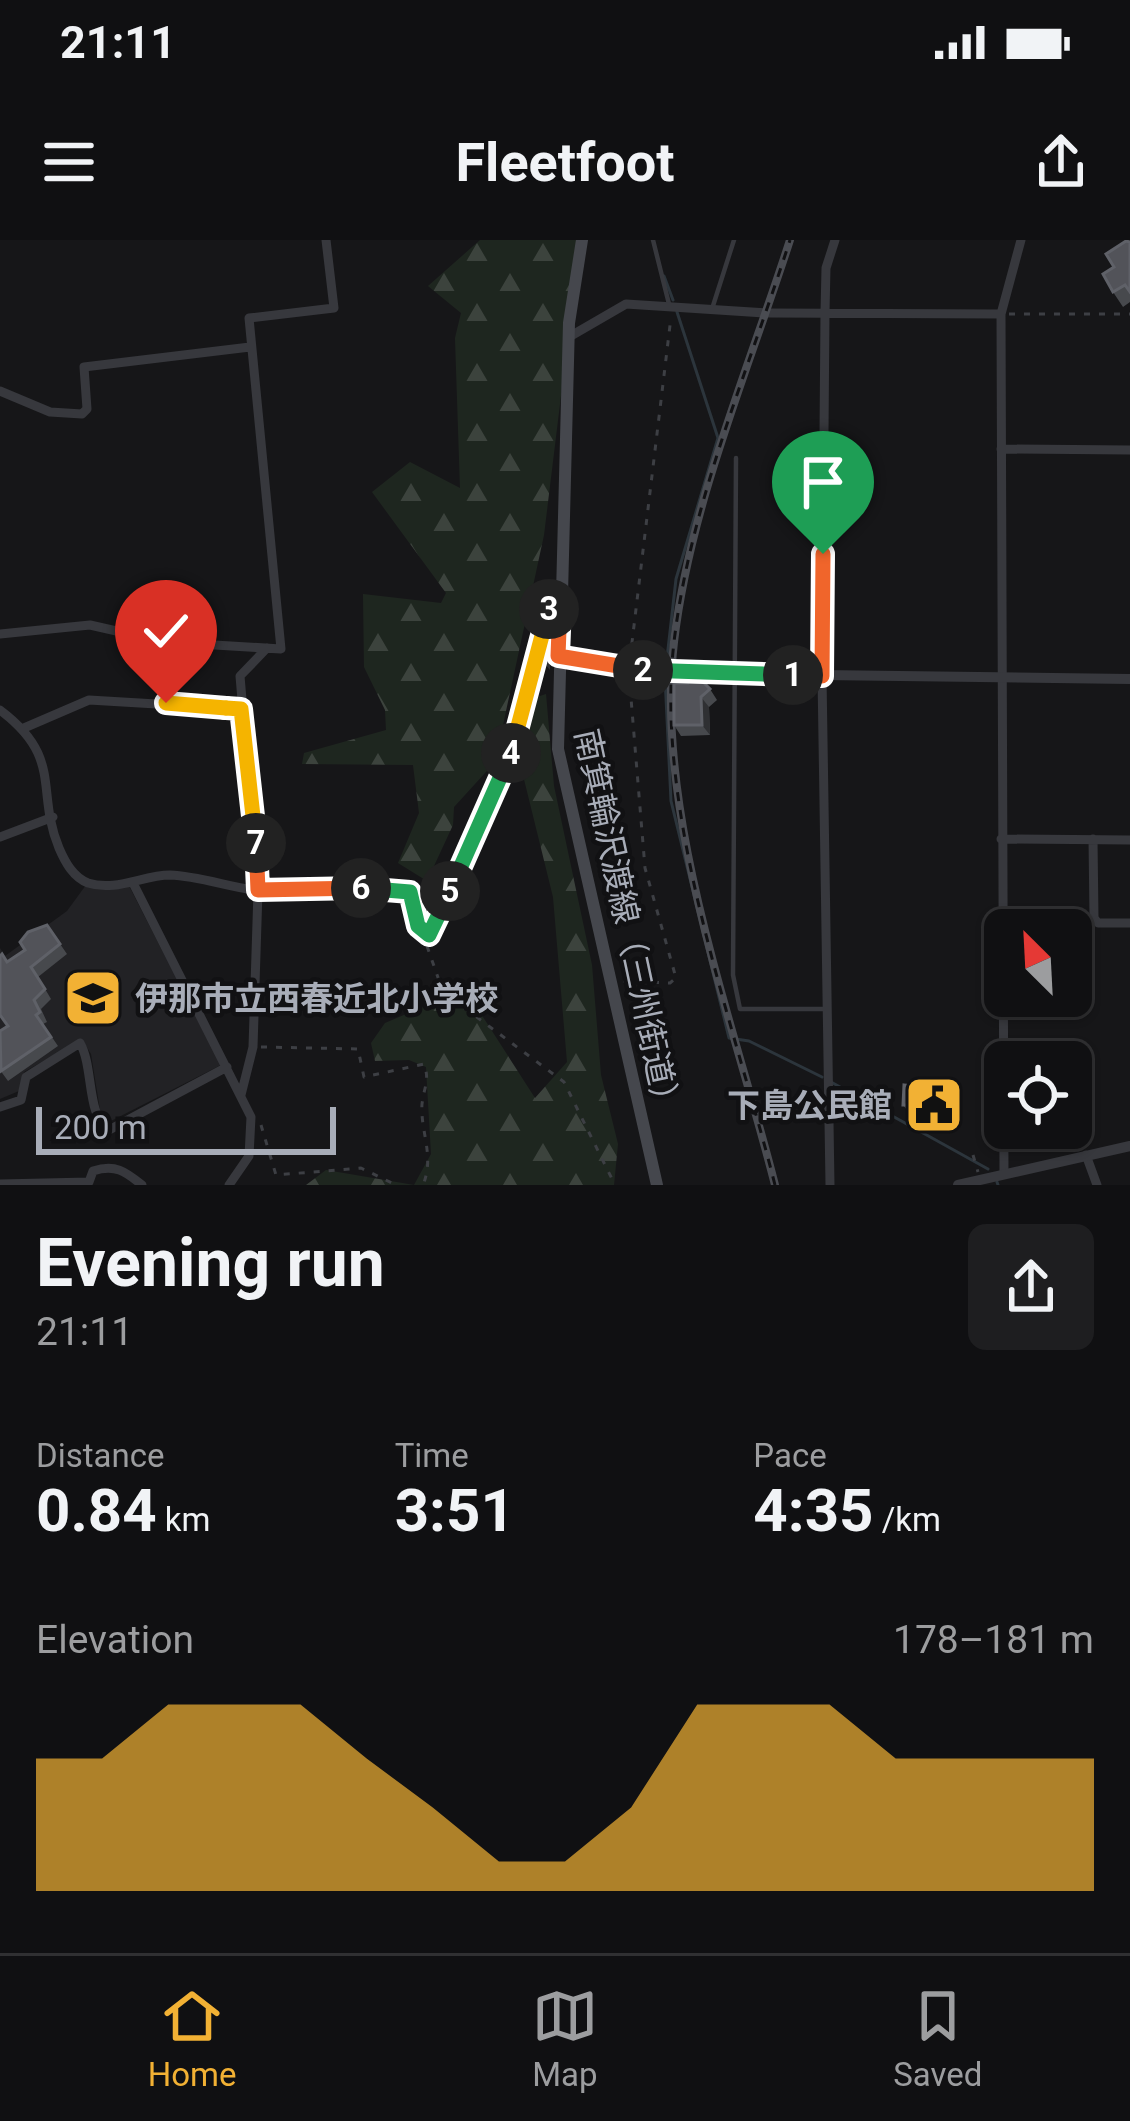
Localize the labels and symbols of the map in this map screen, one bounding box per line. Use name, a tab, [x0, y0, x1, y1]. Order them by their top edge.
pin	[772, 431, 874, 554]
pin: 3	[519, 579, 579, 639]
pin	[115, 580, 217, 703]
pin: 2	[613, 640, 673, 700]
pin: 1	[763, 645, 823, 705]
pin: 4	[481, 723, 541, 783]
street label: 南箕輪沢渡線（三州街道）	[567, 725, 688, 1121]
pin: 7	[226, 813, 286, 873]
pin: 6	[331, 858, 391, 918]
pin: 5	[420, 861, 480, 921]
north arrow	[984, 909, 1092, 1017]
school or university icon: 伊那市立西春近北小学校	[62, 967, 124, 1029]
place label: 伊那市立西春近北小学校	[135, 979, 498, 1018]
public building icon: 下島公民館	[903, 1074, 965, 1136]
place label: 下島公民館	[727, 1086, 892, 1125]
scale bar	[36, 1101, 336, 1154]

